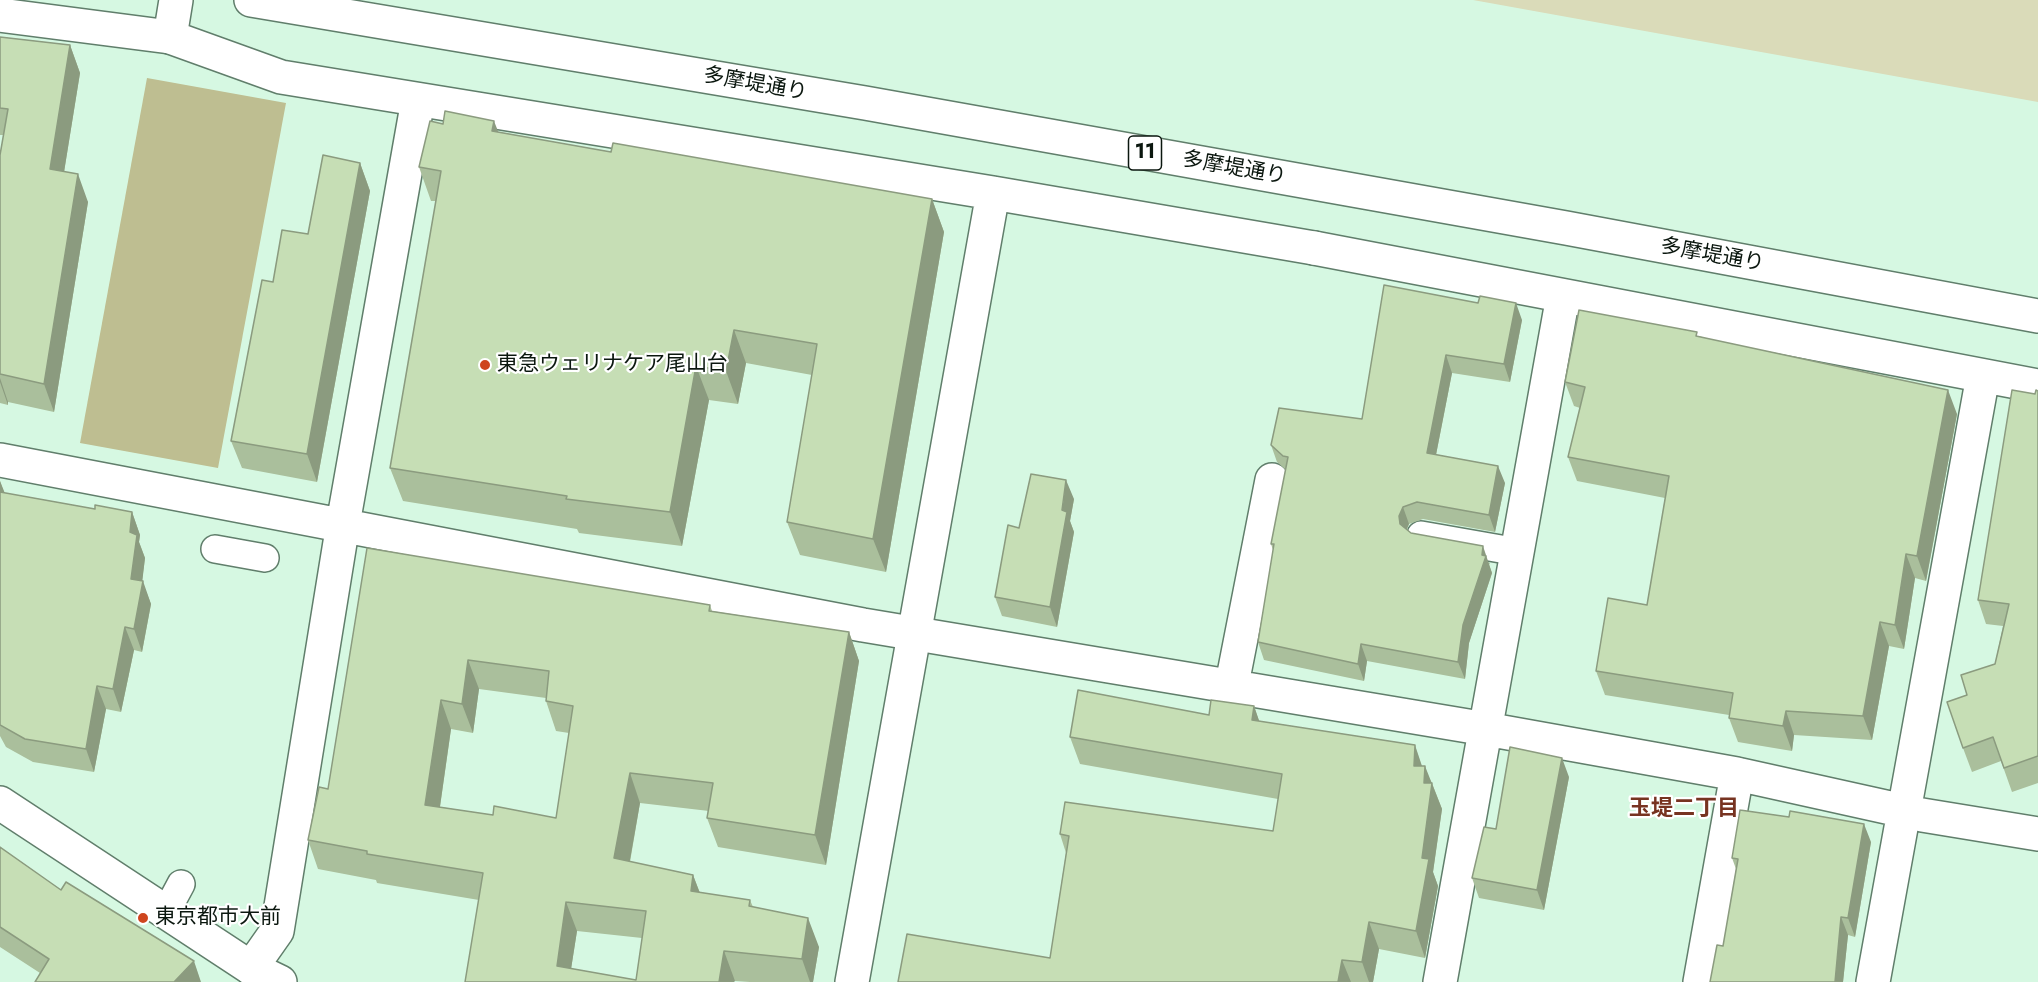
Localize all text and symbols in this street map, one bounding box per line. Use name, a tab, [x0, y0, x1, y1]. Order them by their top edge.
street label: 多摩堤通り	[701, 63, 809, 107]
road number: 11	[1128, 136, 1162, 170]
street label: 多摩堤通り	[1180, 147, 1288, 191]
street label: 多摩堤通り	[1658, 234, 1766, 278]
place label: 東急ウェリナケア尾山台	[497, 352, 728, 378]
marker: 東急ウェリナケア尾山台	[478, 358, 492, 372]
district label: 玉堤二丁目	[1629, 797, 1739, 823]
place label: 東京都市大前	[155, 905, 281, 931]
marker: 東京都市大前	[136, 911, 150, 925]

